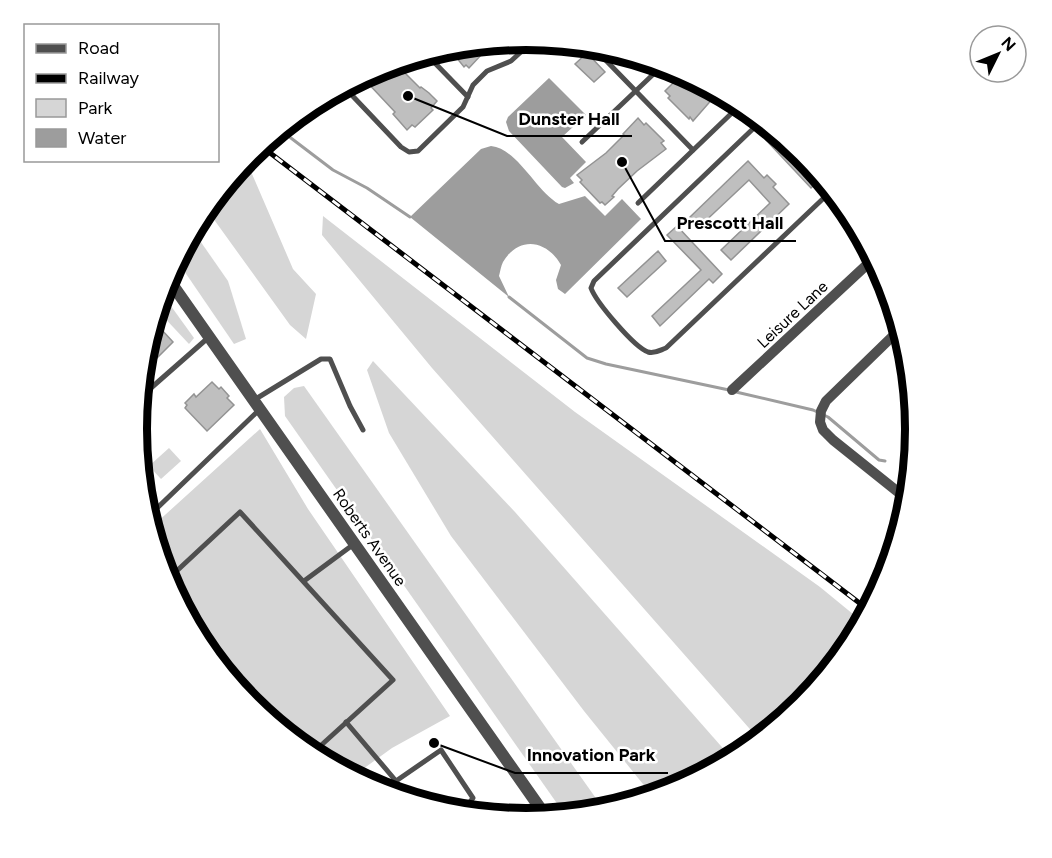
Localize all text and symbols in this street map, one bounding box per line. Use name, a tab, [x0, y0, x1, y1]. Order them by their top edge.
legend	[24, 24, 219, 162]
north arrow	[968, 24, 1028, 84]
text: N	[997, 33, 1020, 55]
text: Road	[78, 37, 119, 59]
text: Railway	[78, 67, 140, 89]
text: Park	[78, 97, 113, 119]
callout: Dunster Hall	[507, 100, 632, 136]
text: Dunster Hall	[518, 108, 620, 130]
text: Water	[78, 127, 126, 149]
callout: Prescott Hall	[665, 205, 796, 241]
text: Prescott Hall	[677, 212, 784, 234]
street label: Leisure Lane	[753, 277, 832, 352]
street label: Roberts Avenue	[329, 485, 410, 590]
callout: Innovation Park	[515, 737, 668, 773]
text: Innovation Park	[527, 744, 656, 766]

